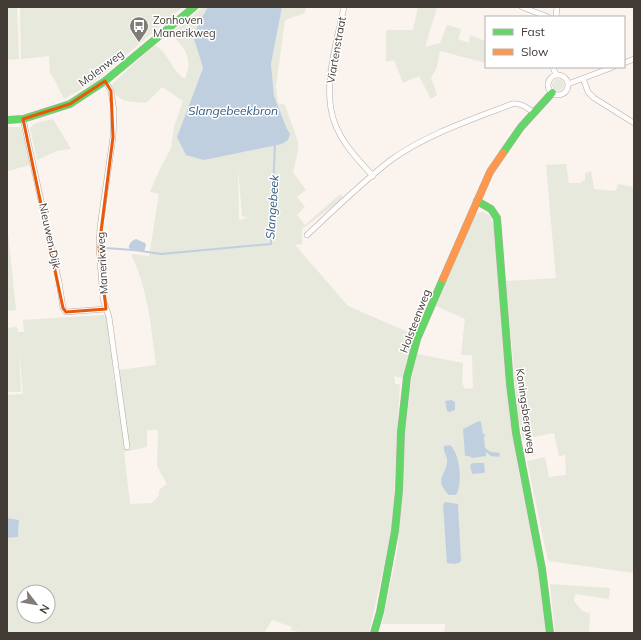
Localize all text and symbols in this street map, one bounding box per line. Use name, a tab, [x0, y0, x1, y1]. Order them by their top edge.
place label: Zonhoven Manerikweg	[153, 13, 216, 40]
bus stop icon: Zonhoven Manerikweg	[128, 15, 150, 43]
street label: Viartenstraat	[323, 15, 349, 85]
legend	[485, 16, 625, 68]
text: Fast	[521, 24, 545, 39]
text: Slow	[521, 44, 549, 59]
street label: Molenweg	[76, 47, 126, 89]
water label: Slangebeekbron	[188, 103, 278, 118]
water label: Slangebeek	[262, 173, 282, 240]
street label: Nieuwen Dijk	[36, 202, 64, 271]
street label: Manerikweg	[93, 231, 111, 295]
street label: Holsteenweg	[396, 287, 434, 355]
street label: Koningsbergweg	[513, 367, 539, 455]
north arrow	[16, 584, 56, 624]
text: N	[36, 602, 53, 616]

